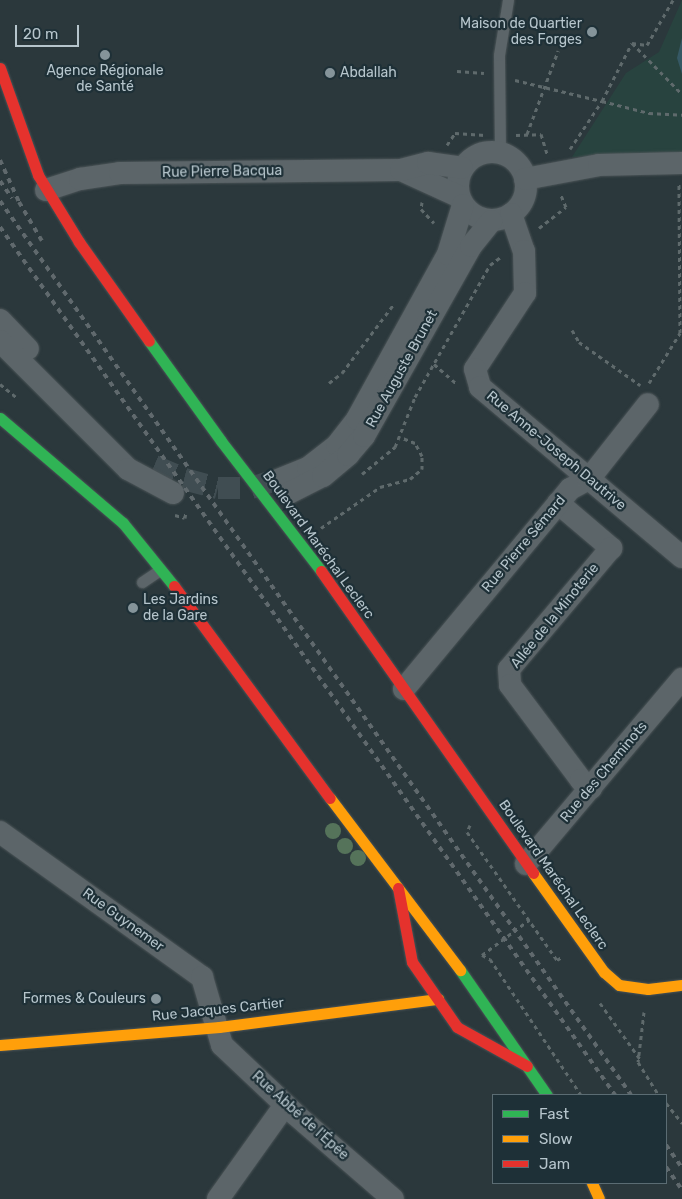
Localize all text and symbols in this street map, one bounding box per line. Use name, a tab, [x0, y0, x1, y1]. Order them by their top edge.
scale bar	[18, 15, 81, 47]
place label: Maison de Quartier des Forges	[460, 16, 582, 48]
text: 20 m	[23, 25, 58, 43]
marker: Maison de Quartier des Forges	[586, 26, 598, 38]
marker: Agence Régionale de Santé	[99, 49, 111, 61]
place label: Agence Régionale de Santé	[46, 63, 164, 95]
place label: Abdallah	[340, 65, 397, 81]
marker: Abdallah	[324, 67, 336, 79]
street label: Rue Pierre Bacqua	[162, 163, 282, 181]
street label: Rue Auguste Brunet	[363, 307, 441, 431]
street label: Rue Anne-Joseph Dautrive	[483, 388, 629, 514]
street label: Boulevard Maréchal Leclerc	[259, 468, 377, 622]
street label: Rue Pierre Sémard	[479, 492, 569, 596]
street label: Allée de la Minoterie	[507, 560, 603, 672]
place label: Les Jardins de la Gare	[143, 592, 218, 624]
marker: Les Jardins de la Gare	[127, 602, 139, 614]
street label: Rue des Cheminots	[557, 718, 651, 826]
street label: Boulevard Maréchal Leclerc	[495, 797, 611, 953]
street label: Rue Guynemer	[79, 885, 167, 955]
place label: Formes & Couleurs	[23, 991, 146, 1007]
marker: Formes & Couleurs	[150, 993, 162, 1005]
street label: Rue Jacques Cartier	[151, 995, 285, 1025]
street label: Rue Abbé de l'Épée	[248, 1068, 352, 1164]
legend	[492, 1094, 667, 1184]
text: Fast	[539, 1105, 569, 1123]
text: Slow	[539, 1130, 572, 1148]
text: Jam	[539, 1155, 570, 1173]

